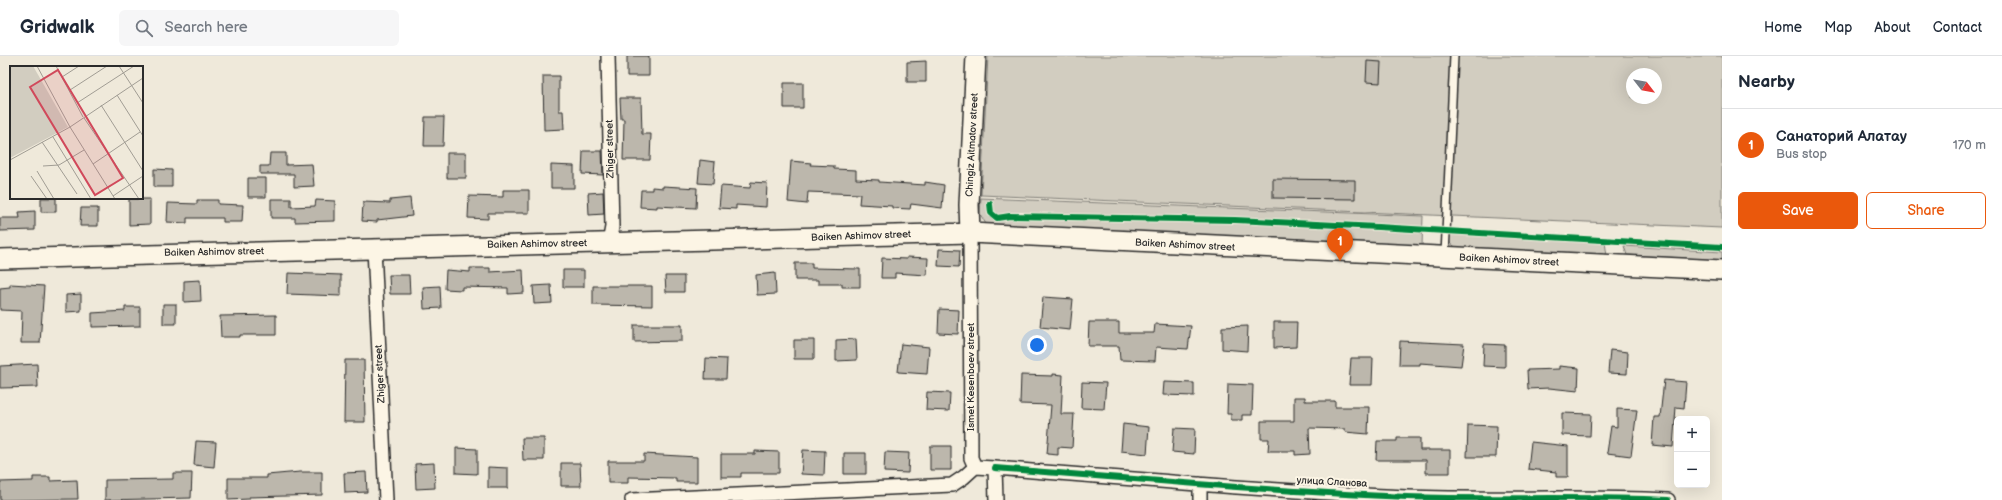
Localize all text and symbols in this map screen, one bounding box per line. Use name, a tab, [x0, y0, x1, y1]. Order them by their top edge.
search box	[119, 10, 399, 46]
text: Gridwalk	[20, 16, 95, 39]
icon: search	[133, 17, 155, 39]
text: Search here	[165, 18, 248, 37]
text: Home	[1764, 19, 1802, 36]
text: Map	[1824, 19, 1852, 36]
text: About	[1874, 19, 1911, 36]
text: Contact	[1933, 19, 1982, 36]
inset map	[10, 66, 143, 199]
north arrow	[1626, 68, 1662, 104]
text: Nearby	[1738, 72, 1795, 92]
street label: Chingiz Aitmatov street	[963, 93, 981, 197]
street label: Zhiger street	[603, 120, 617, 179]
text: Санаторий Алатау	[1776, 127, 1907, 146]
text: 1	[1748, 137, 1754, 153]
text: 170 m	[1953, 137, 1986, 153]
text: Bus stop	[1776, 146, 1827, 162]
button: Save	[1738, 192, 1858, 229]
button: Share	[1866, 192, 1986, 229]
street label: Baiken Ashimov street	[811, 228, 911, 244]
pin: 1	[1327, 228, 1353, 261]
street label: Baiken Ashimov street	[1135, 236, 1235, 254]
street label: Baiken Ashimov street	[487, 237, 587, 251]
street label: Baiken Ashimov street	[164, 245, 264, 259]
street label: Baiken Ashimov street	[1459, 251, 1559, 269]
street label: Ismet Kesenbaev street	[965, 323, 977, 431]
your location	[1027, 335, 1047, 355]
street label: Zhiger street	[372, 345, 388, 404]
map controls	[1674, 416, 1710, 488]
button: +	[1674, 416, 1710, 452]
button: −	[1674, 452, 1710, 488]
street label: улица Сланова	[1296, 474, 1368, 490]

